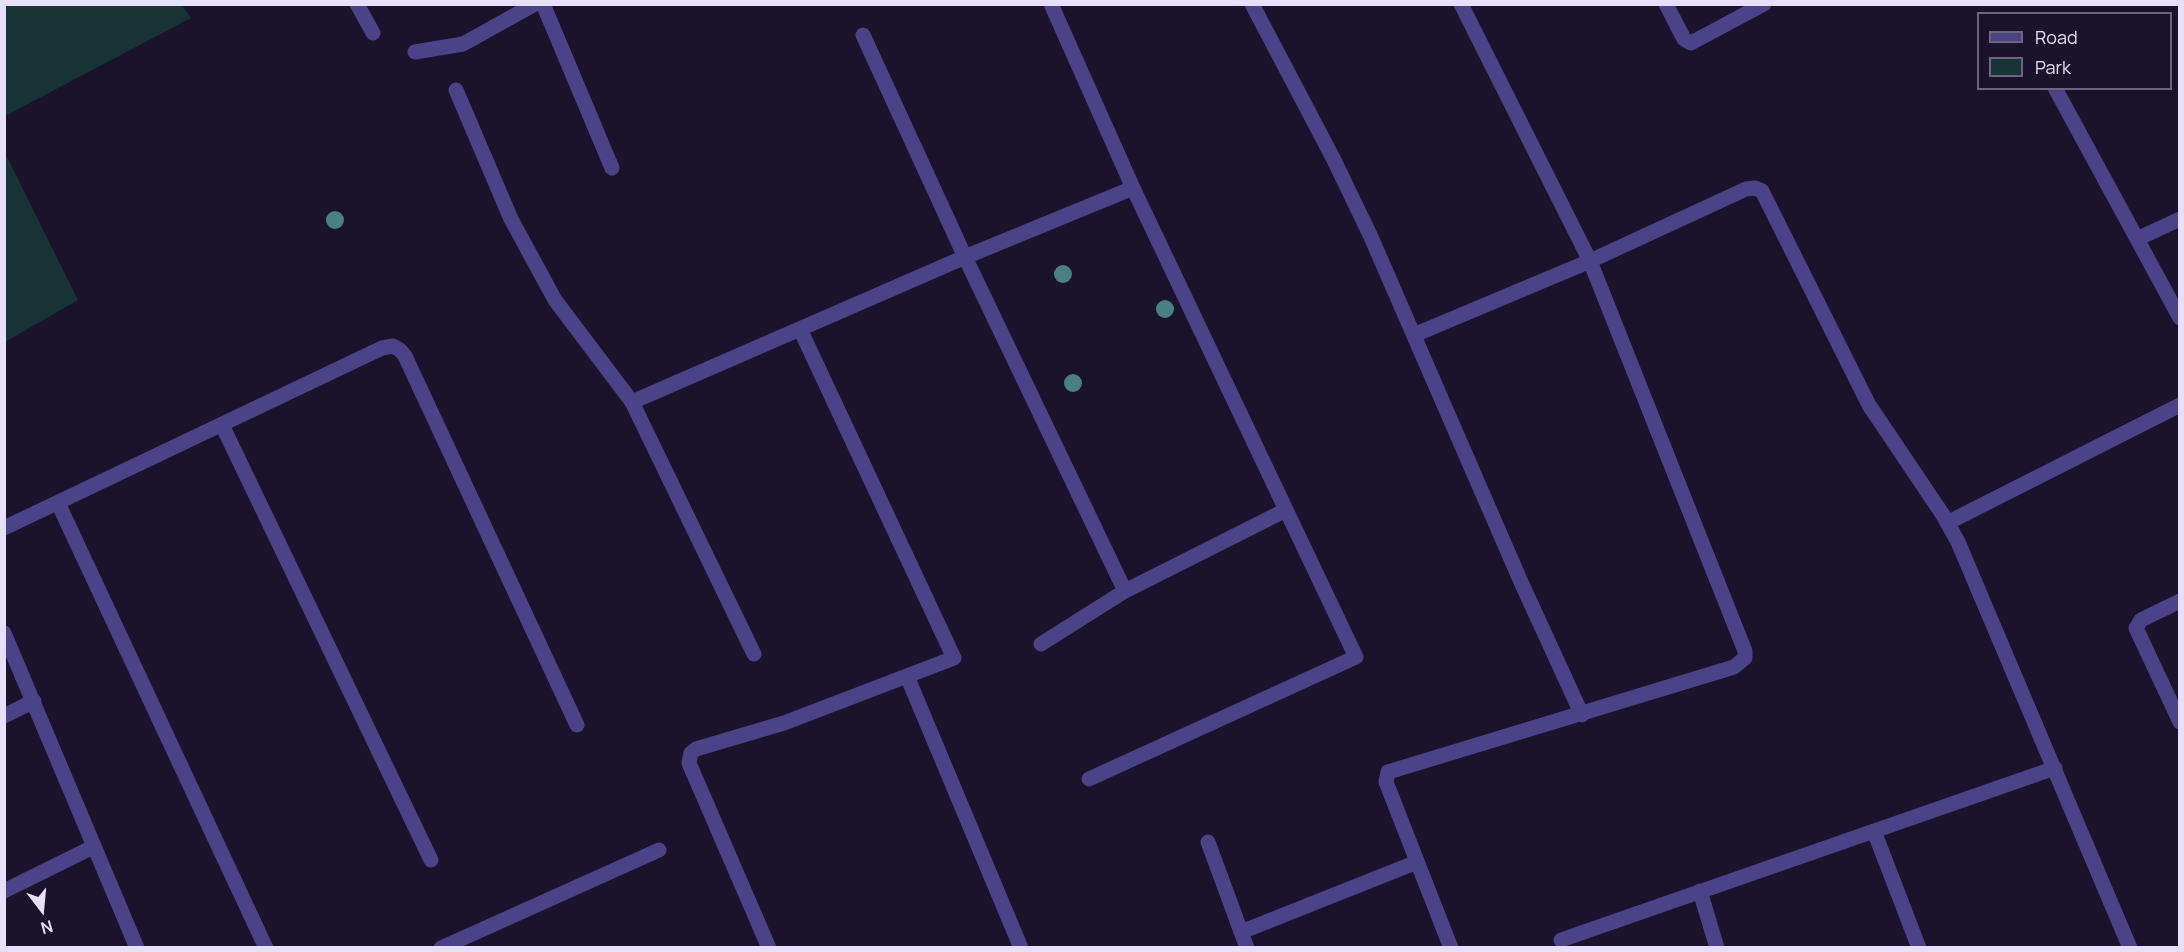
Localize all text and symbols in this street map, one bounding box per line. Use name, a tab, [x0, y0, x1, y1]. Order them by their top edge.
legend	[1977, 12, 2172, 90]
text: Road	[2035, 25, 2078, 49]
text: Park	[2035, 55, 2071, 79]
north arrow	[12, 880, 72, 940]
text: N	[38, 915, 56, 939]

